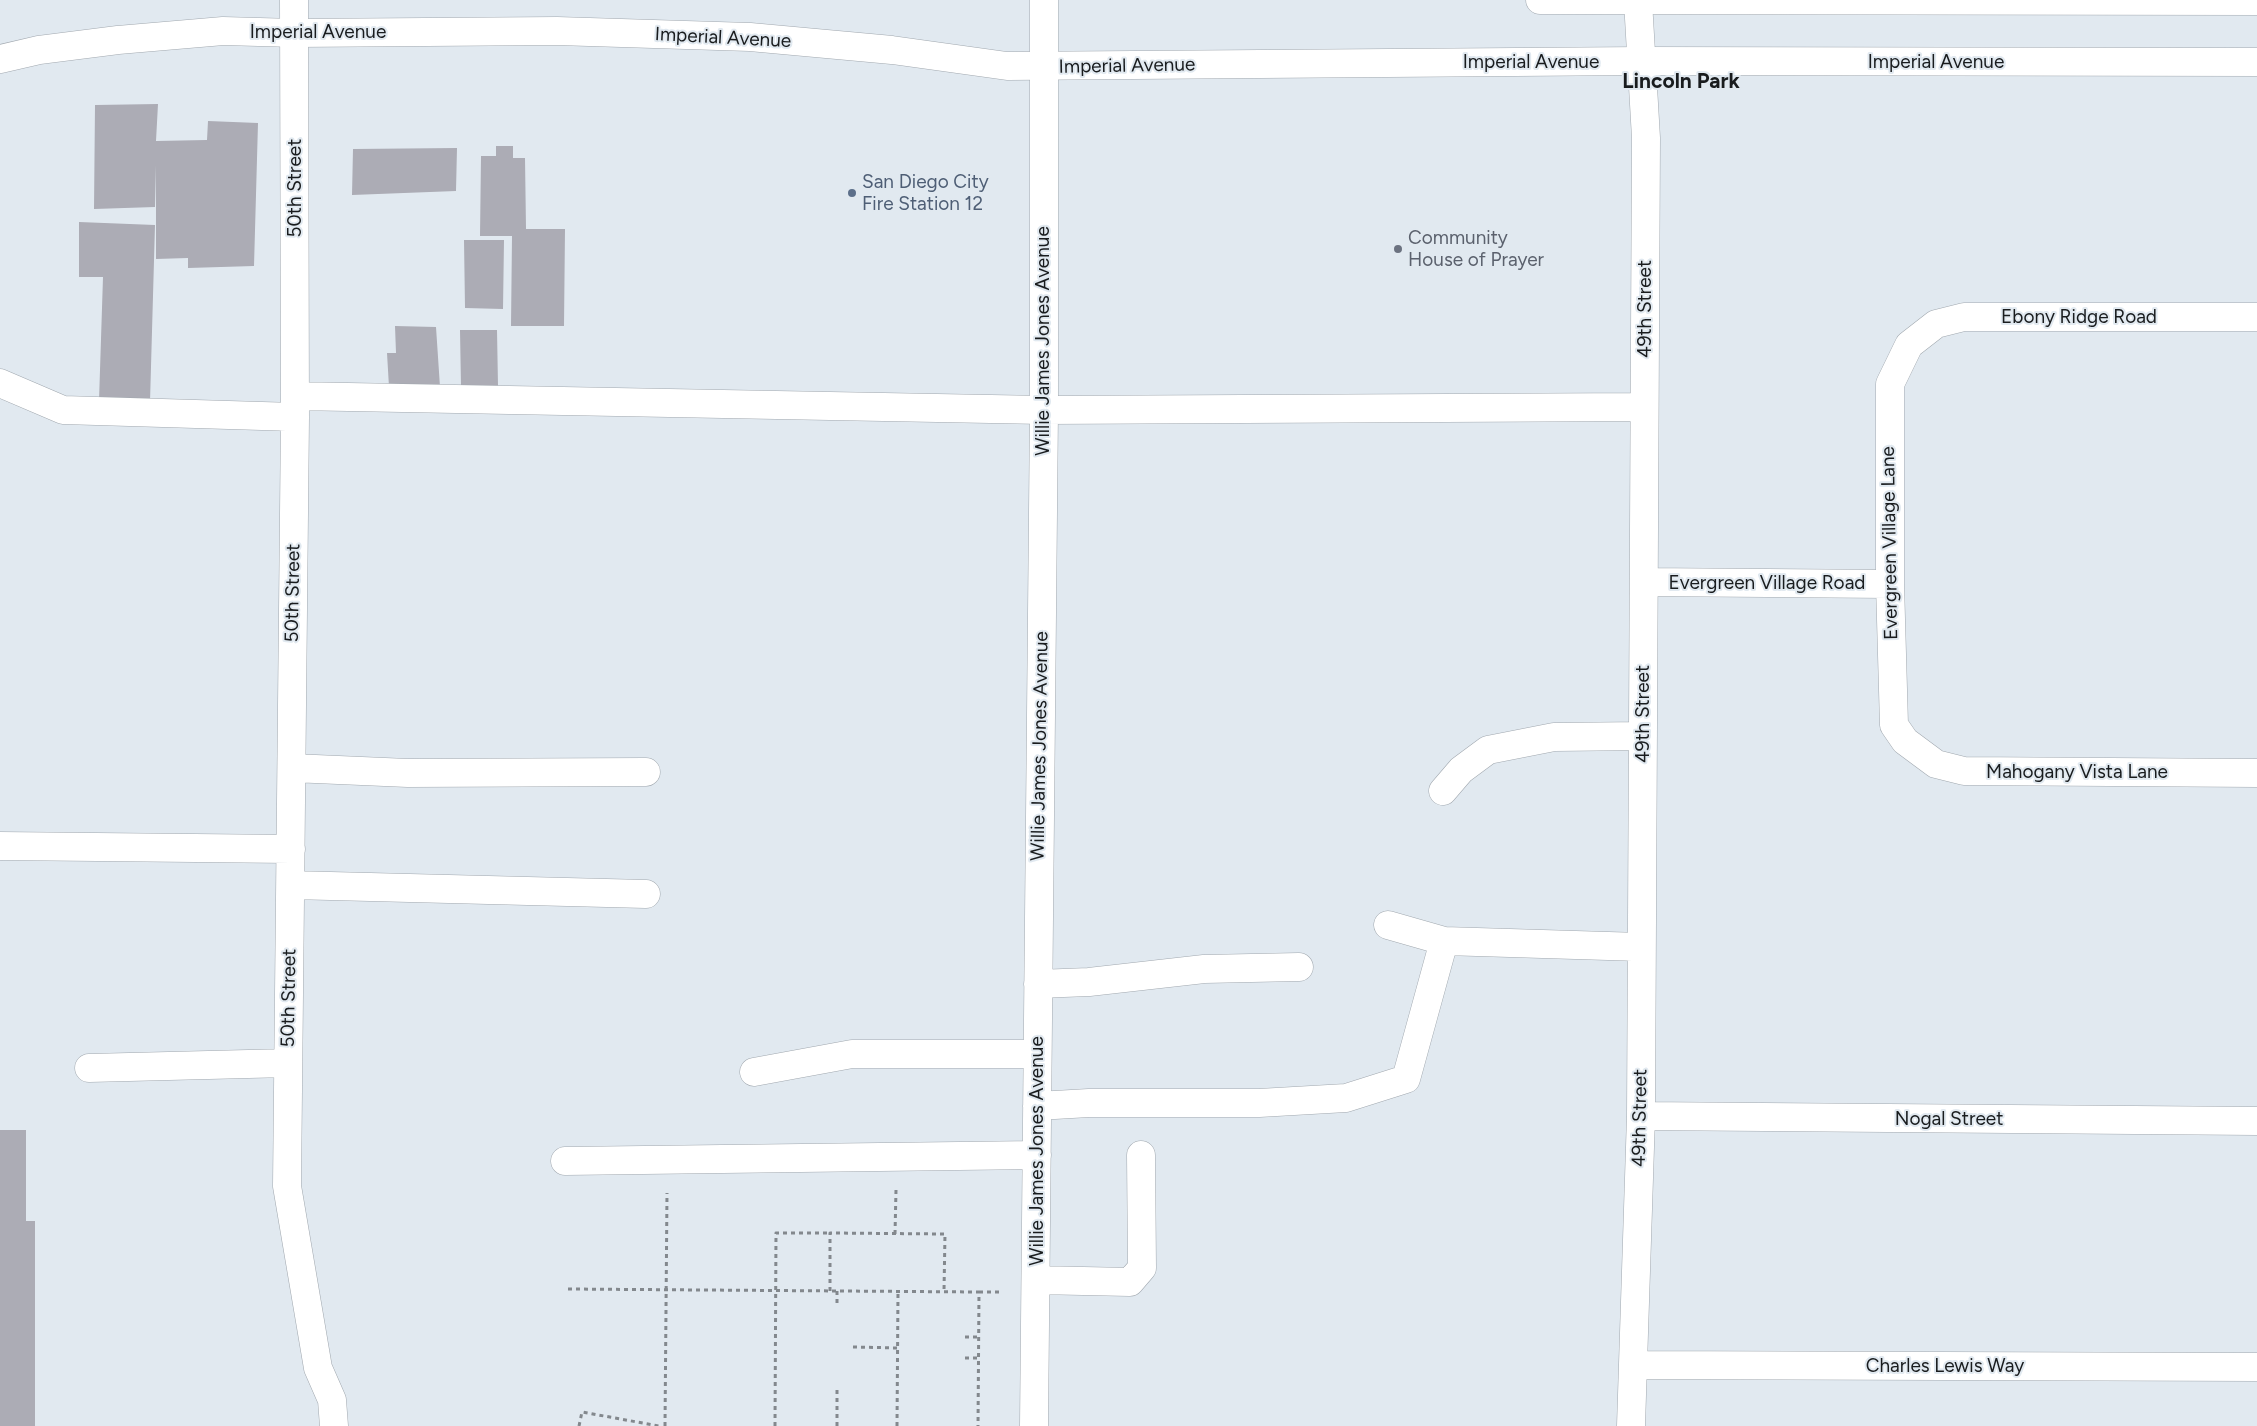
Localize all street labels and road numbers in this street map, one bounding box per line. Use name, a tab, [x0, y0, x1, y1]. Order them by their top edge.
street label: Imperial Avenue	[250, 21, 386, 43]
street label: Imperial Avenue	[654, 23, 792, 53]
street label: Imperial Avenue	[1463, 51, 1599, 73]
street label: Imperial Avenue	[1868, 51, 2004, 73]
street label: Imperial Avenue	[1059, 53, 1195, 79]
street label: 50th Street	[284, 139, 306, 237]
street label: Willie James Jones Avenue	[1032, 226, 1054, 456]
street label: 49th Street	[1634, 260, 1656, 358]
street label: Ebony Ridge Road	[2001, 306, 2157, 328]
street label: Evergreen Village Lane	[1877, 446, 1903, 640]
street label: 50th Street	[281, 543, 305, 643]
street label: Evergreen Village Road	[1669, 572, 1865, 594]
street label: Willie James Jones Avenue	[1027, 631, 1053, 861]
street label: 49th Street	[1632, 665, 1654, 763]
street label: Mahogany Vista Lane	[1986, 761, 2168, 783]
street label: 50th Street	[277, 948, 301, 1048]
street label: Willie James Jones Avenue	[1026, 1036, 1048, 1266]
street label: 49th Street	[1628, 1069, 1652, 1167]
street label: Nogal Street	[1895, 1108, 2003, 1130]
street label: Charles Lewis Way	[1866, 1355, 2024, 1377]

